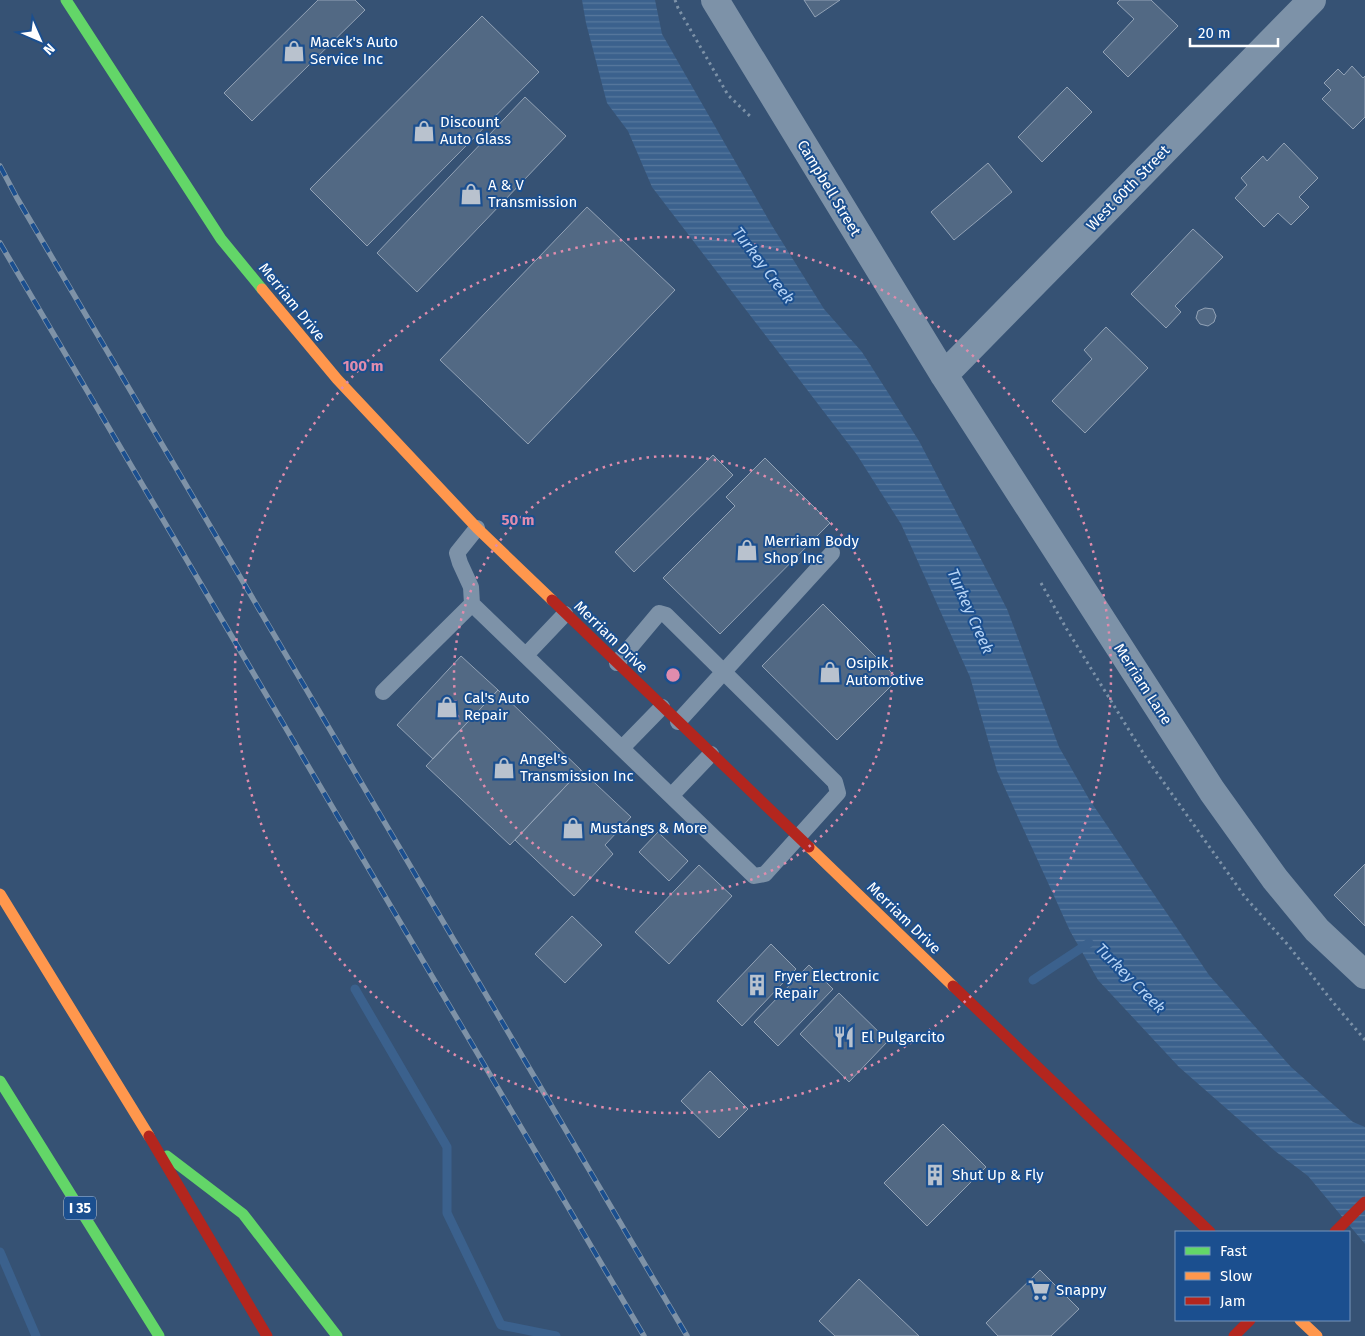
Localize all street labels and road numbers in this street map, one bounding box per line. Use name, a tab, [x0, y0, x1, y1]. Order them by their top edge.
street label: Campbell Street	[793, 137, 865, 240]
street label: West 60th Street	[1083, 141, 1174, 235]
street label: Merriam Drive	[255, 259, 329, 345]
street label: Merriam Drive	[570, 597, 652, 677]
street label: Merriam Lane	[1110, 640, 1176, 728]
street label: Merriam Drive	[863, 878, 945, 958]
road number: I 35	[64, 1196, 96, 1220]

